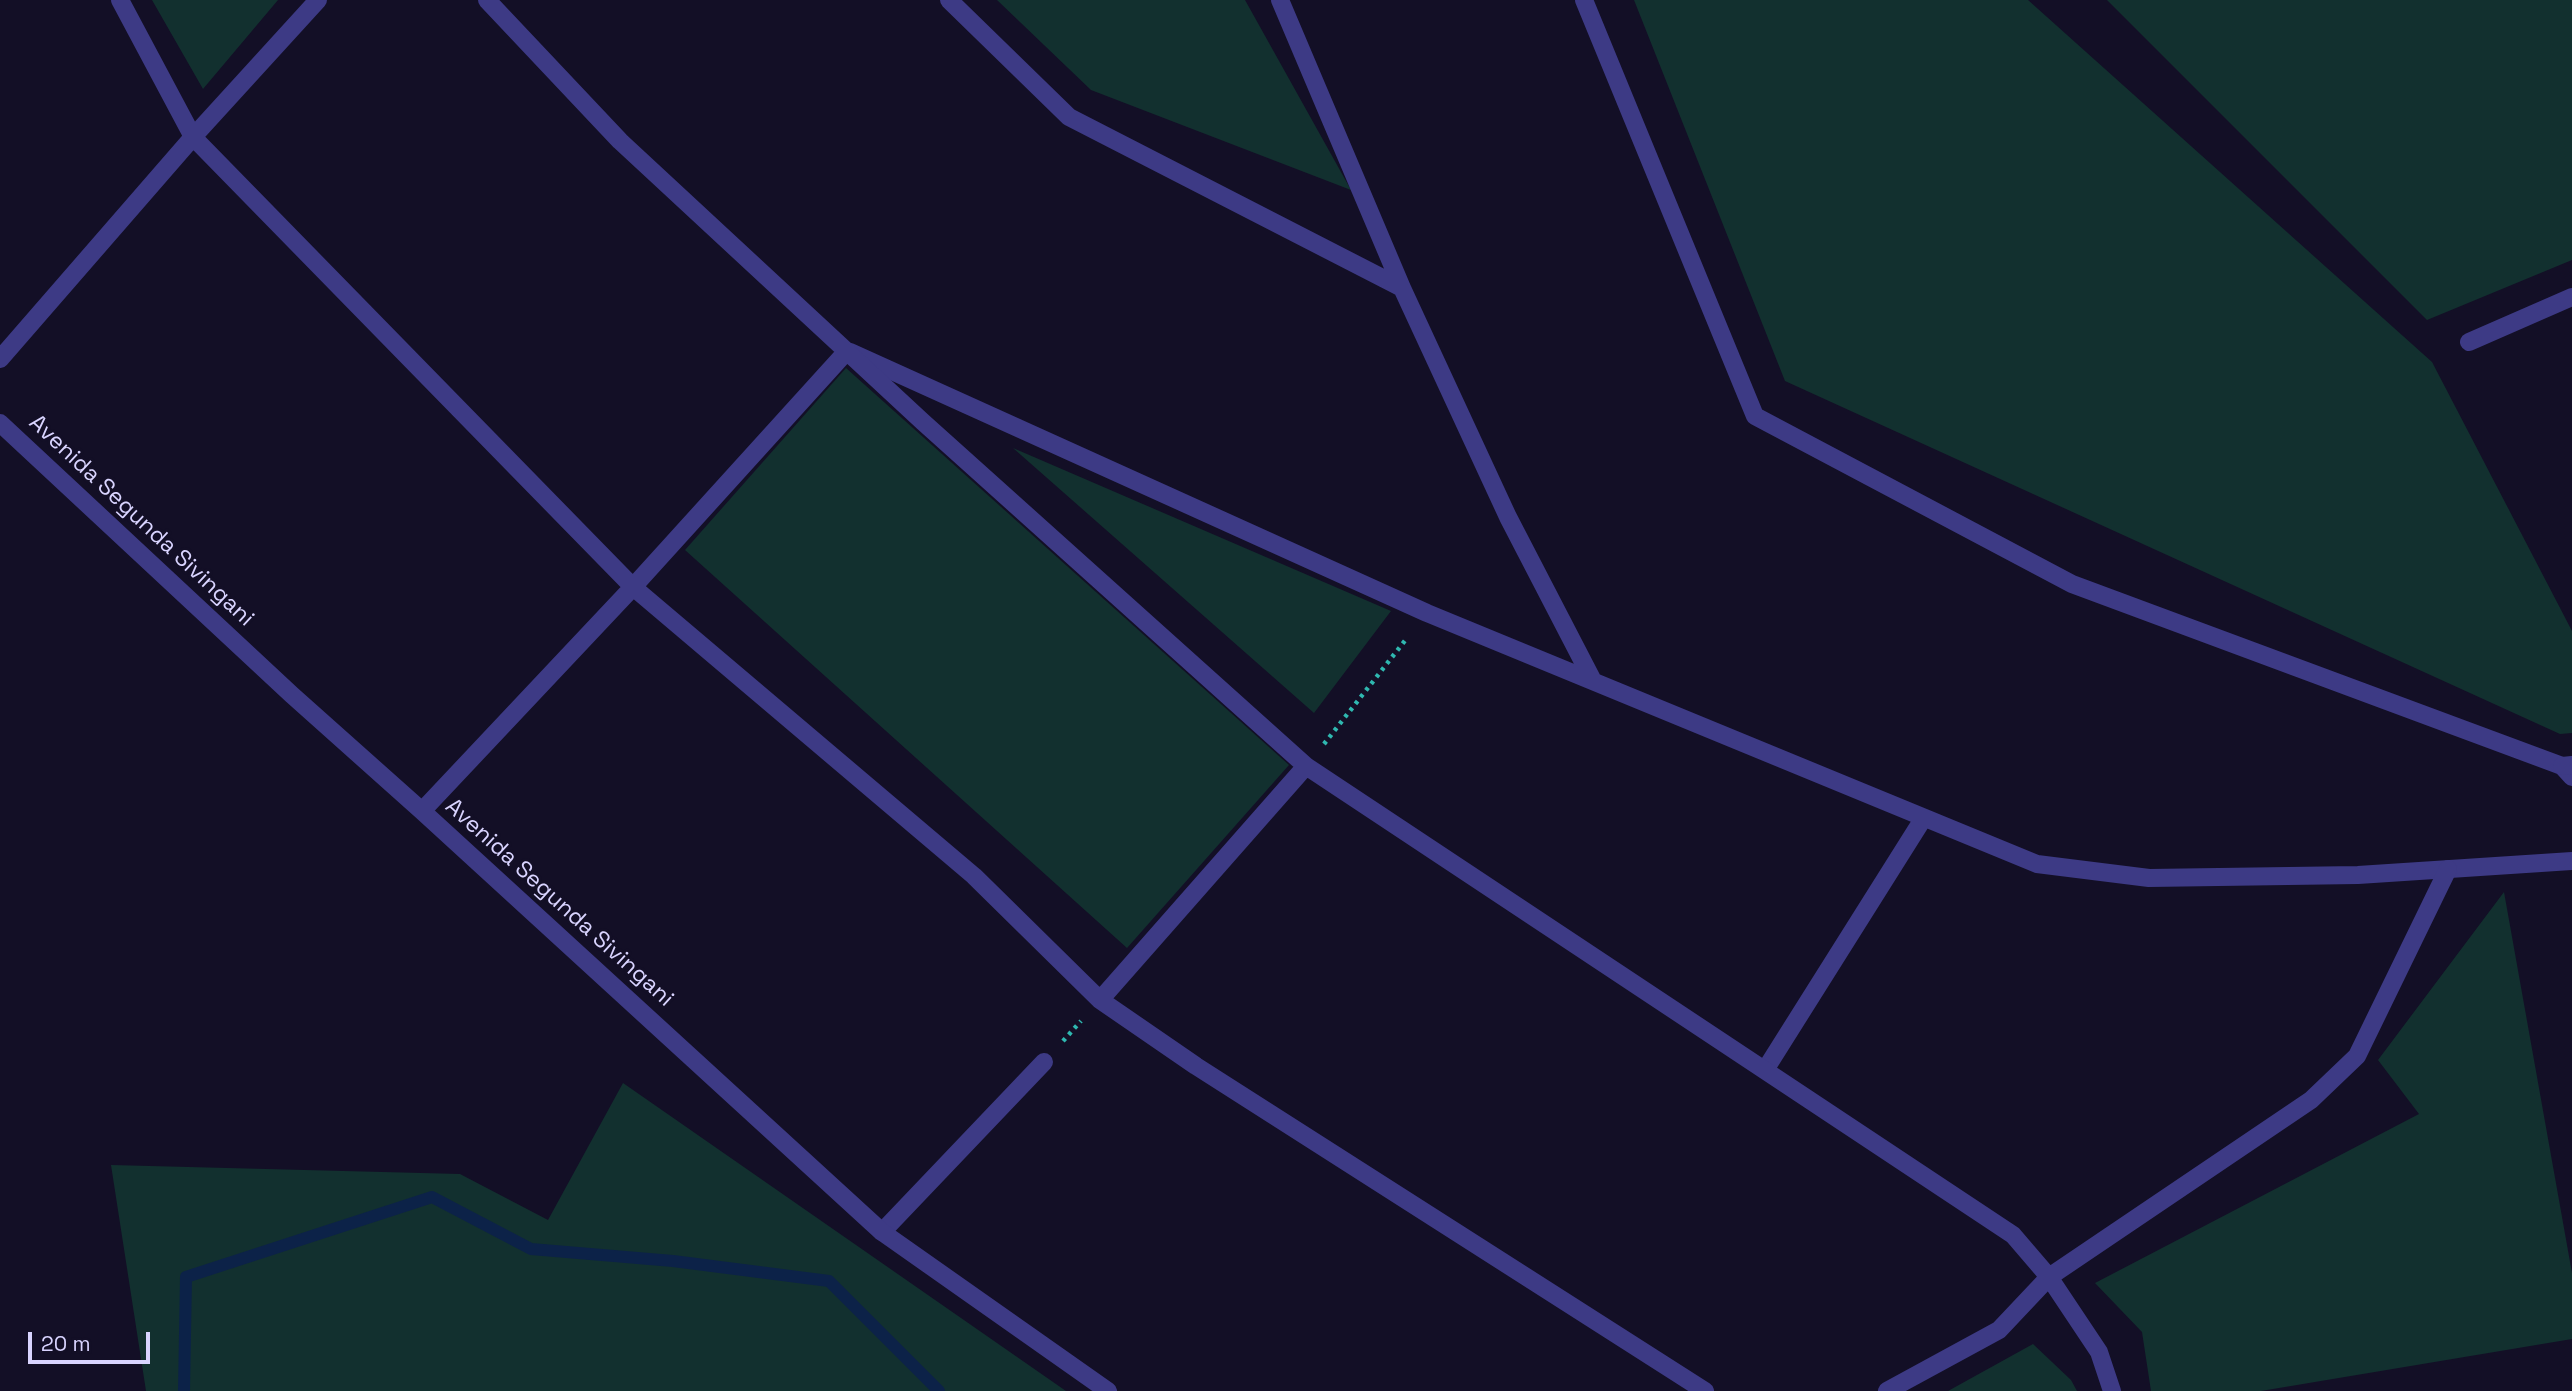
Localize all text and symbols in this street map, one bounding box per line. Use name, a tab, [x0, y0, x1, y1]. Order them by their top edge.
street label: Avenida Segunda Sivingani	[23, 409, 259, 633]
street label: Avenida Segunda Sivingani	[439, 793, 679, 1013]
scale bar	[32, 1318, 154, 1362]
text: 20 m	[41, 1330, 91, 1357]

